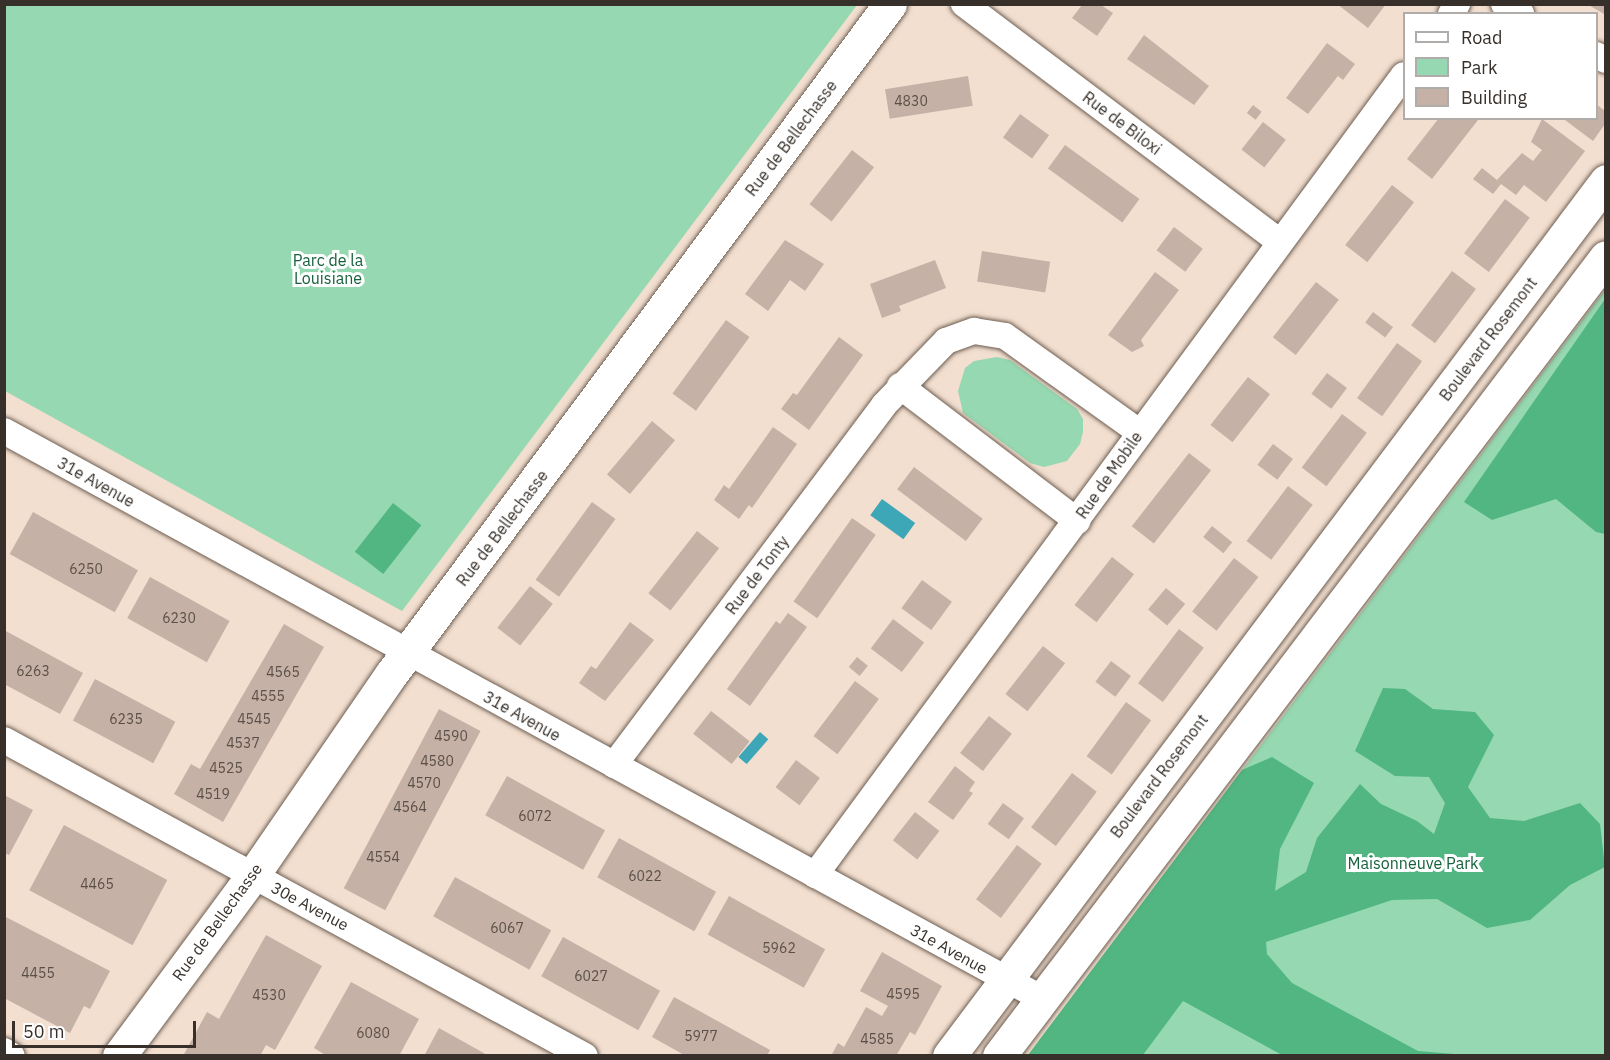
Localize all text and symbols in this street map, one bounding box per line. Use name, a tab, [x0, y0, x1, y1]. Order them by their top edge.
legend	[1403, 12, 1598, 120]
text: Road	[1461, 26, 1502, 49]
text: Park	[1461, 56, 1497, 79]
street label: Rue de Bellechasse	[741, 76, 841, 200]
text: Building	[1461, 86, 1527, 109]
street label: Rue de Biloxi	[1079, 87, 1165, 159]
house number: 4830	[894, 93, 928, 109]
park label: Parc de la Louisiane	[293, 250, 363, 288]
street label: Boulevard Rosemont	[1435, 273, 1541, 405]
street label: Rue de Mobile	[1072, 428, 1146, 522]
street label: 31e Avenue	[54, 453, 138, 511]
street label: Rue de Bellechasse	[452, 466, 552, 590]
street label: Rue de Tonty	[721, 532, 793, 618]
house number: 6250	[69, 561, 103, 577]
house number: 6230	[162, 610, 196, 626]
house number: 6263	[16, 663, 50, 679]
house number: 4565	[266, 664, 300, 680]
street label: 31e Avenue	[480, 687, 564, 745]
house number: 4555	[251, 688, 285, 704]
street label: Boulevard Rosemont	[1106, 710, 1212, 842]
house number: 6235	[109, 711, 143, 727]
house number: 4545	[237, 711, 271, 727]
house number: 4590	[434, 728, 468, 744]
house number: 4537	[226, 735, 260, 751]
house number: 4580	[420, 753, 454, 769]
house number: 4525	[209, 760, 243, 776]
house number: 4570	[407, 775, 441, 791]
house number: 4519	[196, 786, 230, 802]
house number: 4564	[393, 799, 427, 815]
house number: 6072	[518, 808, 552, 824]
house number: 4554	[366, 849, 400, 865]
park label: Maisonneuve Park	[1347, 853, 1479, 873]
street label: Rue de Bellechasse	[168, 860, 266, 984]
house number: 6022	[628, 868, 662, 884]
house number: 4465	[80, 876, 114, 892]
street label: 30e Avenue	[268, 878, 352, 934]
house number: 6067	[490, 920, 524, 936]
street label: 31e Avenue	[907, 920, 991, 978]
house number: 5962	[762, 940, 796, 956]
house number: 4455	[21, 965, 55, 981]
house number: 6027	[574, 968, 608, 984]
house number: 4595	[886, 986, 920, 1002]
house number: 4530	[252, 987, 286, 1003]
scale bar	[15, 1009, 200, 1047]
text: 50 m	[23, 1020, 65, 1043]
house number: 6080	[356, 1025, 390, 1041]
house number: 5977	[684, 1028, 718, 1044]
house number: 4585	[860, 1031, 894, 1047]

